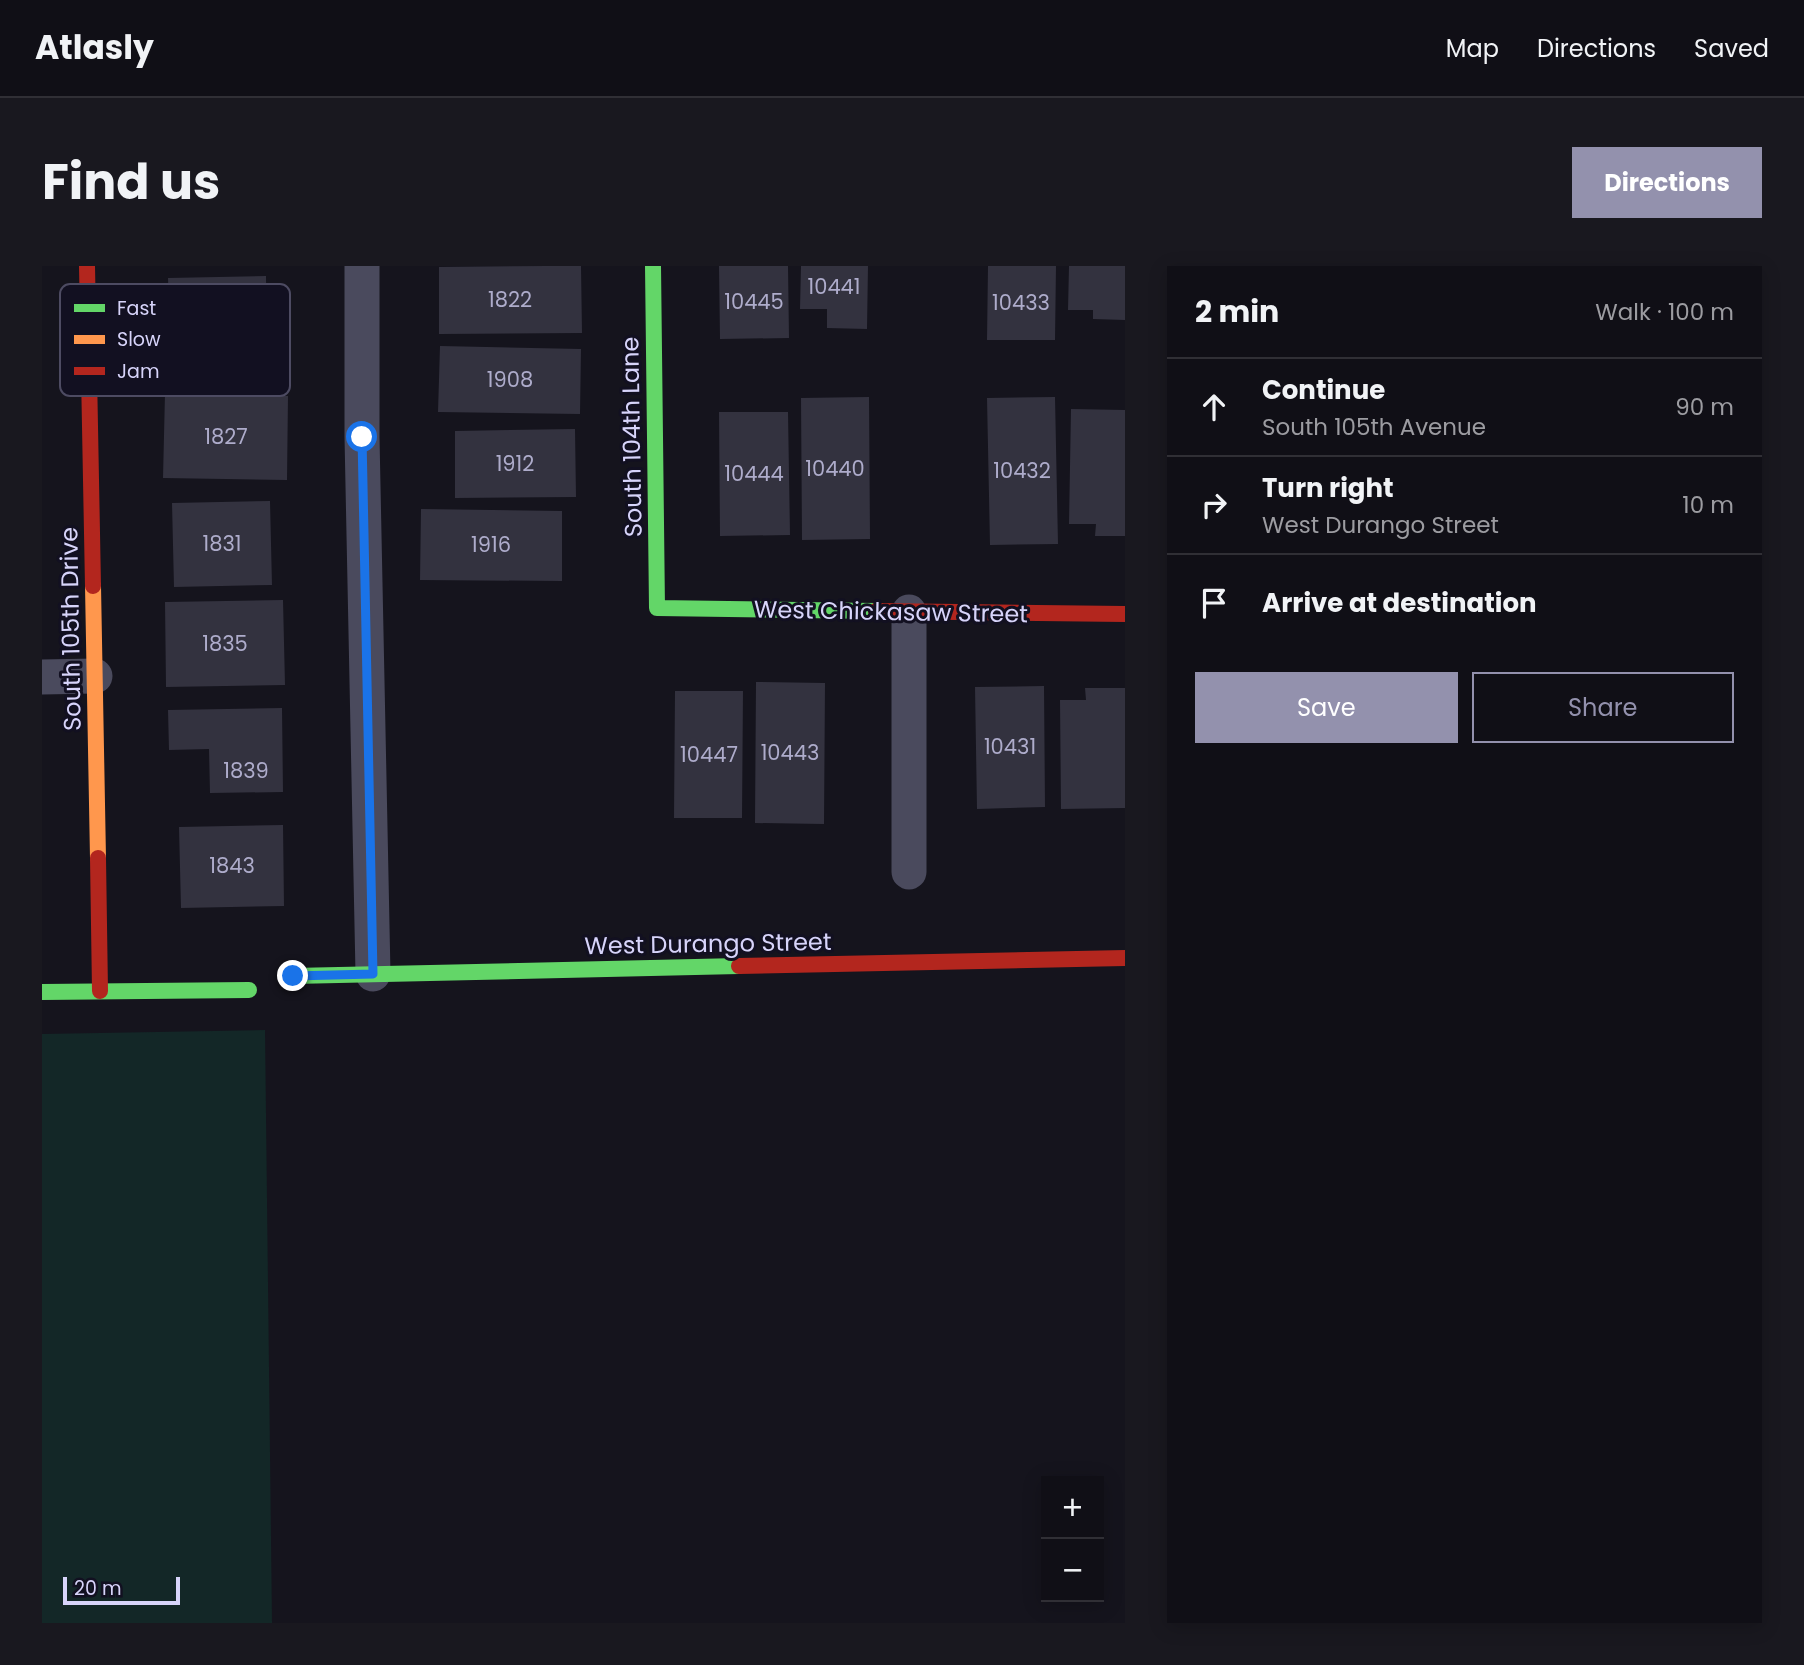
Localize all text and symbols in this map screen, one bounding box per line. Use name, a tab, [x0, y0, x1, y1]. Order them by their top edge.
text: Atlasly	[35, 24, 154, 71]
text: Map	[1446, 32, 1499, 65]
text: Directions	[1537, 32, 1656, 65]
text: Saved	[1694, 32, 1769, 65]
button: Directions	[1572, 147, 1762, 218]
text: Find us	[42, 148, 220, 216]
house number: 10441	[807, 272, 861, 301]
legend	[60, 284, 290, 396]
house number: 1822	[488, 285, 532, 314]
house number: 10445	[724, 287, 784, 316]
house number: 10433	[992, 288, 1050, 317]
text: 2 min	[1195, 290, 1279, 333]
text: Fast	[117, 295, 156, 322]
text: Walk · 100 m	[1595, 296, 1734, 328]
text: Slow	[117, 326, 161, 353]
street label: South 104th Lane	[613, 336, 650, 538]
text: Jam	[117, 358, 159, 385]
house number: 1908	[487, 365, 533, 394]
text: Continue	[1262, 372, 1385, 408]
icon: ahead	[1195, 388, 1233, 426]
text: 90 m	[1675, 391, 1734, 423]
text: South 105th Avenue	[1262, 411, 1486, 443]
route start	[346, 421, 377, 452]
house number: 1827	[204, 422, 248, 451]
house number: 1912	[496, 449, 534, 478]
house number: 10440	[805, 454, 865, 483]
house number: 10432	[993, 456, 1051, 485]
house number: 10444	[724, 459, 784, 488]
text: Turn right	[1262, 470, 1394, 506]
icon: right	[1195, 486, 1233, 524]
text: 10 m	[1682, 489, 1734, 521]
text: West Durango Street	[1262, 509, 1499, 541]
street label: South 105th Drive	[52, 527, 89, 731]
house number: 1831	[202, 529, 242, 558]
house number: 1916	[471, 530, 511, 559]
icon: arrive	[1195, 584, 1233, 622]
text: Arrive at destination	[1262, 585, 1537, 621]
street label: West Chickasaw Street	[754, 593, 1028, 630]
house number: 1835	[202, 629, 248, 658]
button: Save	[1195, 672, 1458, 743]
button: Share	[1472, 672, 1734, 743]
house number: 10431	[984, 732, 1036, 761]
house number: 10443	[761, 738, 819, 767]
house number: 10447	[680, 740, 738, 769]
house number: 1839	[223, 756, 269, 785]
house number: 1843	[209, 851, 255, 880]
street label: West Durango Street	[584, 925, 832, 962]
route end	[277, 960, 308, 991]
map controls	[1041, 1476, 1104, 1602]
button: +	[1041, 1476, 1104, 1539]
button: −	[1041, 1539, 1104, 1602]
scale bar	[63, 1574, 180, 1606]
text: 20 m	[74, 1575, 122, 1602]

